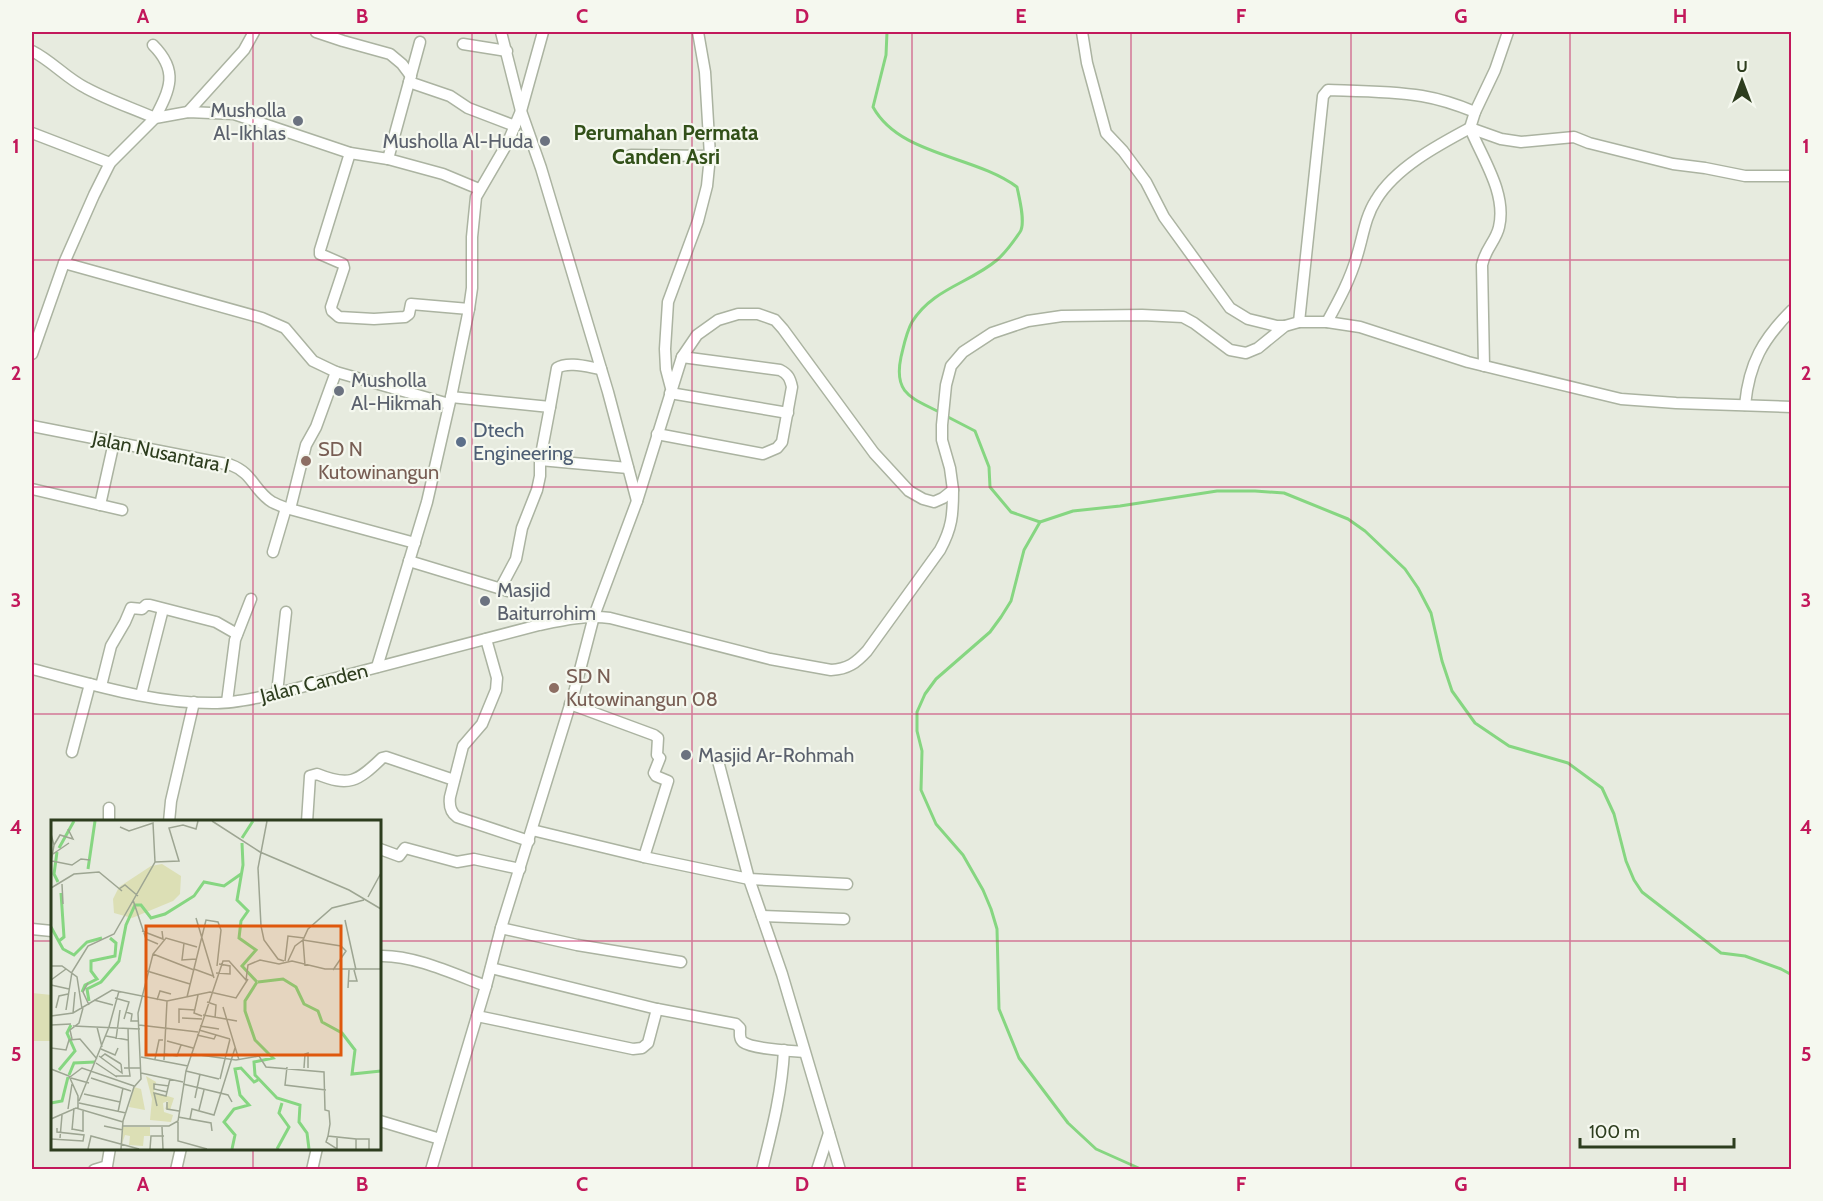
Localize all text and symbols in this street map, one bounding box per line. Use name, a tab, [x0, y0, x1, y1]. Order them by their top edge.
text: A	[137, 4, 150, 28]
text: B	[356, 4, 368, 28]
text: C	[576, 4, 588, 28]
text: D	[795, 4, 809, 28]
text: E	[1015, 4, 1027, 28]
text: F	[1236, 4, 1247, 28]
text: G	[1454, 4, 1468, 28]
text: H	[1673, 4, 1687, 28]
north arrow	[1712, 51, 1772, 111]
text: U	[1736, 57, 1748, 76]
place label: Musholla Al-Ikhlas	[210, 98, 286, 145]
marker: Musholla Al-Ikhlas	[291, 114, 305, 128]
district label: Perumahan Permata Canden Asri	[574, 120, 759, 169]
place label: Musholla Al-Huda	[382, 129, 533, 153]
text: 1	[12, 134, 20, 158]
marker: Musholla Al-Huda	[538, 134, 552, 148]
text: 1	[1802, 134, 1810, 158]
text: 2	[11, 361, 21, 385]
text: 2	[1801, 361, 1811, 385]
place label: Musholla Al-Hikmah	[351, 368, 442, 415]
marker: Musholla Al-Hikmah	[332, 384, 346, 398]
place label: Dtech Engineering	[473, 418, 574, 465]
street label: Jalan Nusantara I	[89, 426, 232, 478]
marker: Dtech Engineering	[454, 435, 468, 449]
place label: SD N Kutowinangun	[318, 437, 439, 484]
marker: SD N Kutowinangun	[299, 454, 313, 468]
place label: Masjid Baiturrohim	[497, 578, 596, 625]
text: 3	[11, 588, 21, 612]
text: 3	[1801, 588, 1811, 612]
marker: Masjid Baiturrohim	[478, 594, 492, 608]
street label: Jalan Canden	[257, 658, 370, 708]
place label: SD N Kutowinangun 08	[566, 664, 718, 711]
marker: SD N Kutowinangun 08	[547, 681, 561, 695]
place label: Masjid Ar-Rohmah	[698, 743, 854, 767]
marker: Masjid Ar-Rohmah	[679, 748, 693, 762]
text: 4	[10, 815, 22, 839]
text: 4	[1800, 815, 1812, 839]
inset map	[51, 820, 381, 1150]
text: 5	[11, 1042, 21, 1066]
text: 5	[1801, 1042, 1811, 1066]
scale bar	[1580, 1111, 1734, 1149]
text: 100 m	[1589, 1121, 1640, 1143]
text: A	[137, 1172, 150, 1196]
text: B	[356, 1172, 368, 1196]
text: C	[576, 1172, 588, 1196]
text: D	[795, 1172, 809, 1196]
text: E	[1015, 1172, 1027, 1196]
text: F	[1236, 1172, 1247, 1196]
text: G	[1454, 1172, 1468, 1196]
text: H	[1673, 1172, 1687, 1196]

